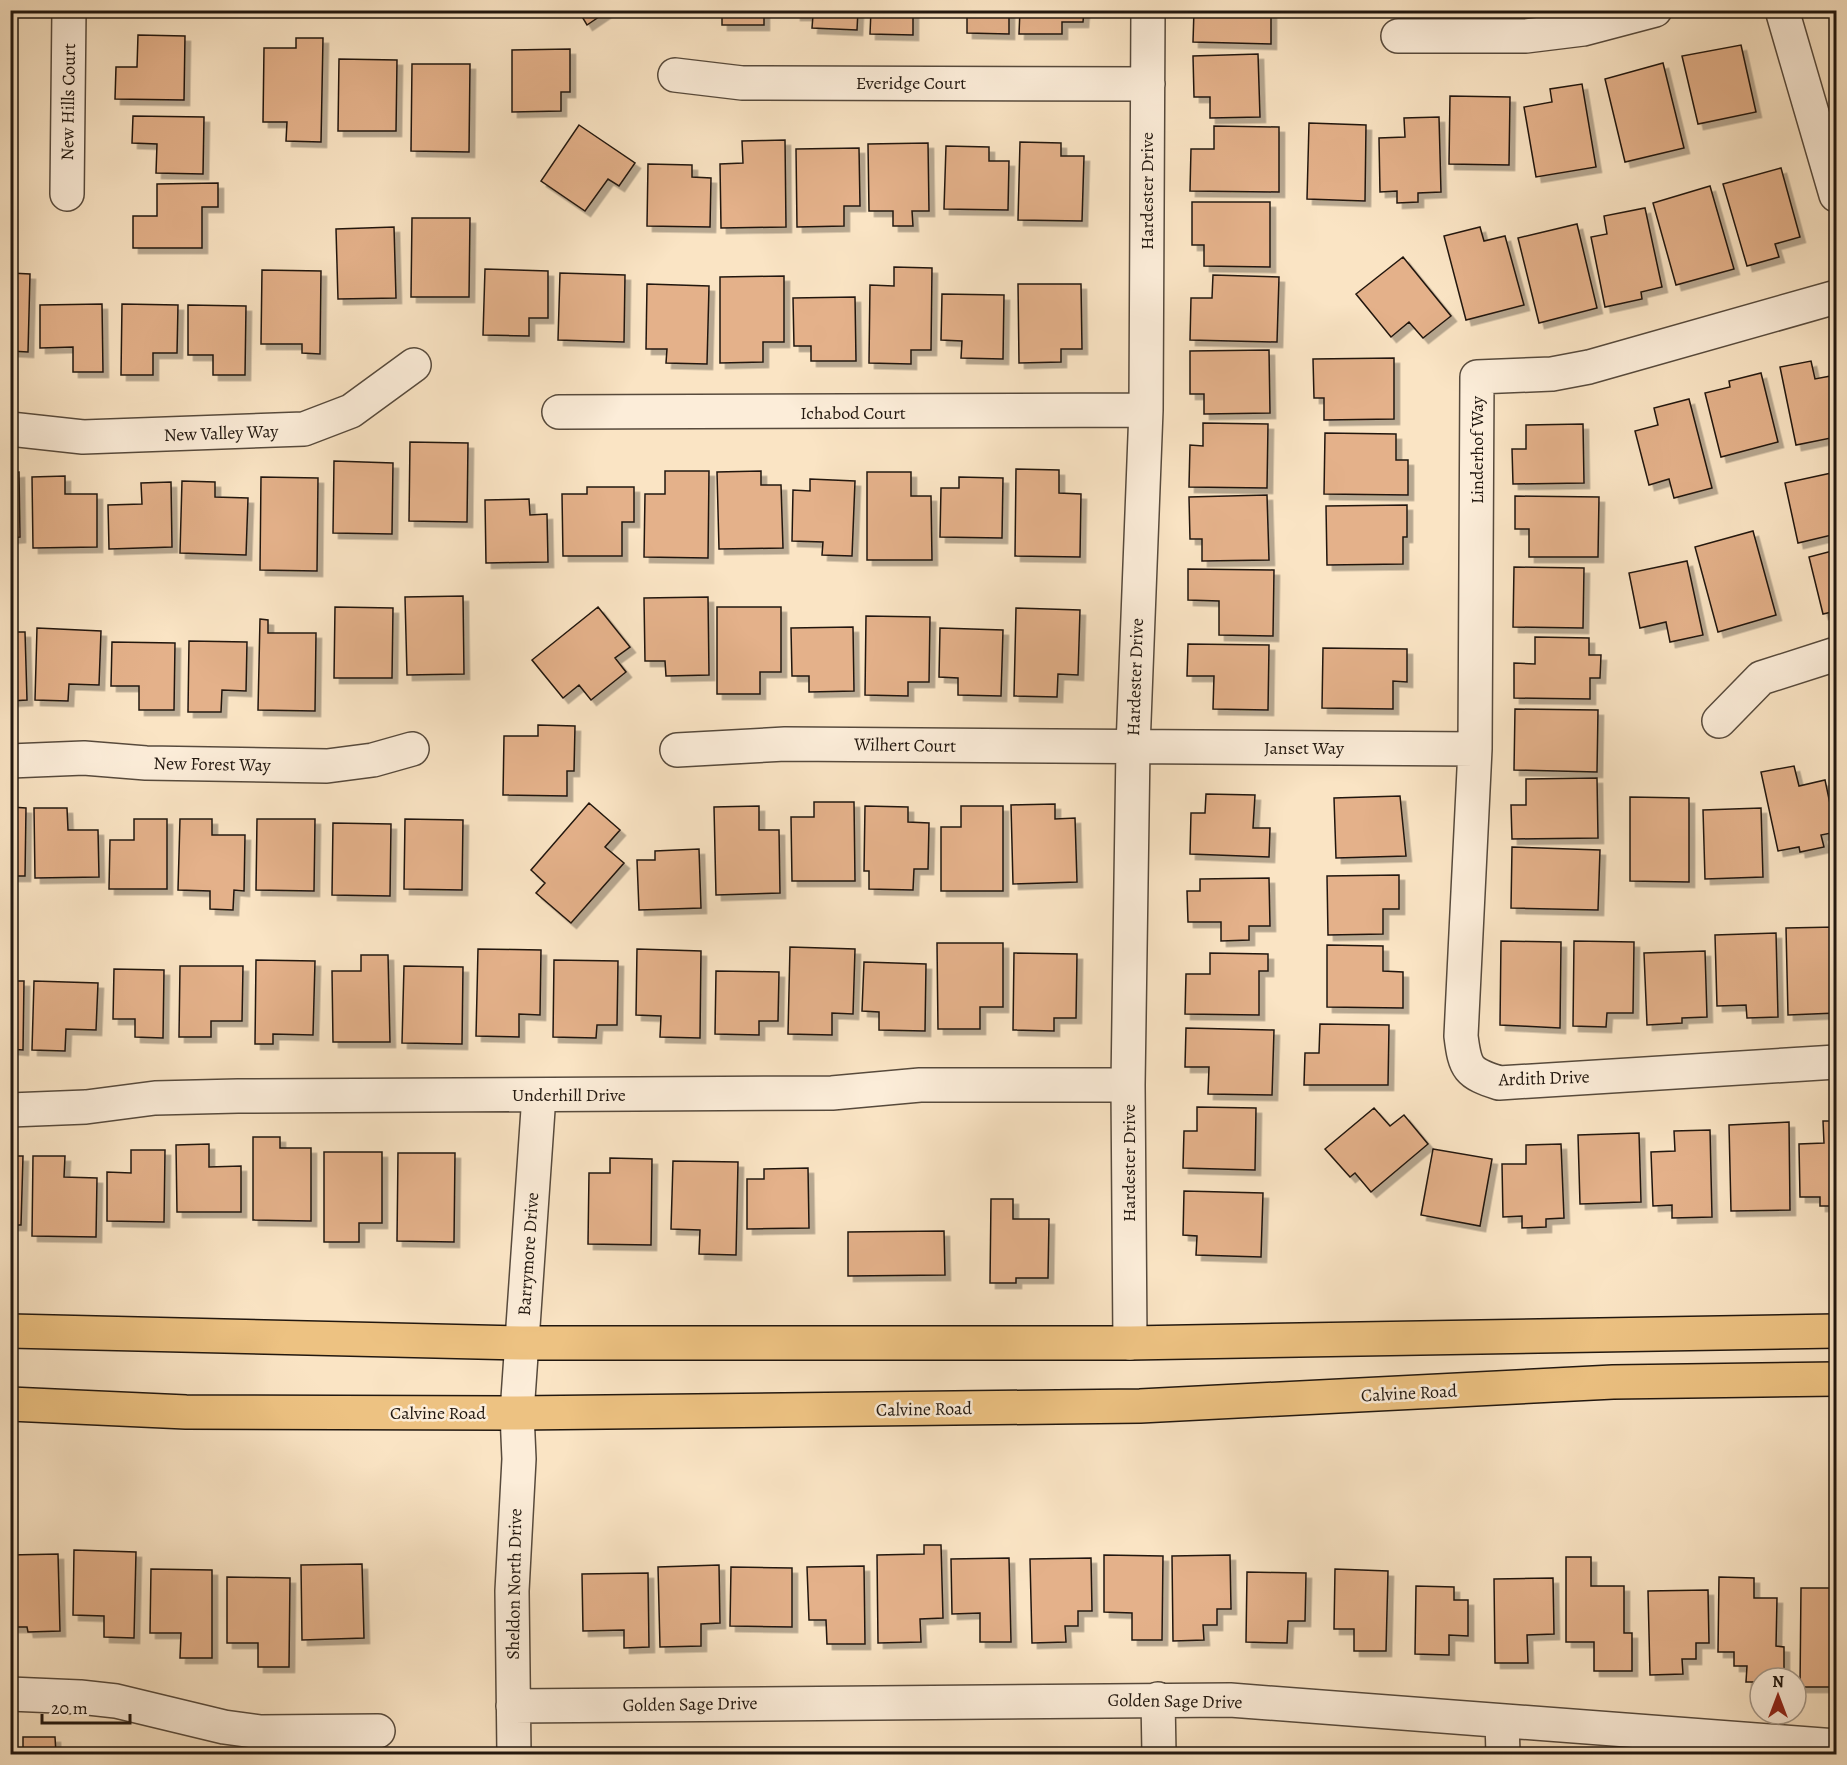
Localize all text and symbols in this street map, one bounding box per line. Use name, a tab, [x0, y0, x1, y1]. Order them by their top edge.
street label: New Hills Court	[55, 43, 81, 161]
street label: Everidge Court	[856, 71, 966, 95]
street label: Hardester Drive	[1135, 132, 1159, 250]
street label: Linderhof Way	[1465, 395, 1489, 504]
street label: Ichabod Court	[800, 401, 906, 425]
street label: New Valley Way	[163, 419, 280, 447]
street label: Hardester Drive	[1121, 618, 1149, 736]
street label: Wilhert Court	[853, 732, 956, 758]
street label: Janset Way	[1264, 736, 1345, 760]
street label: New Forest Way	[153, 751, 272, 777]
street label: Ardith Drive	[1497, 1064, 1590, 1092]
street label: Underhill Drive	[512, 1083, 626, 1107]
street label: Hardester Drive	[1117, 1104, 1141, 1222]
street label: Barrymore Drive	[512, 1191, 544, 1317]
street label: Calvine Road	[1360, 1378, 1458, 1407]
street label: Calvine Road	[876, 1396, 973, 1422]
street label: Calvine Road	[390, 1401, 486, 1425]
street label: Sheldon North Drive	[501, 1508, 527, 1660]
north arrow	[1748, 1666, 1808, 1726]
text: N	[1772, 1671, 1784, 1693]
scale bar	[42, 1687, 130, 1725]
street label: Golden Sage Drive	[1107, 1688, 1243, 1714]
street label: Golden Sage Drive	[622, 1691, 758, 1717]
text: 20 m	[51, 1696, 88, 1720]

